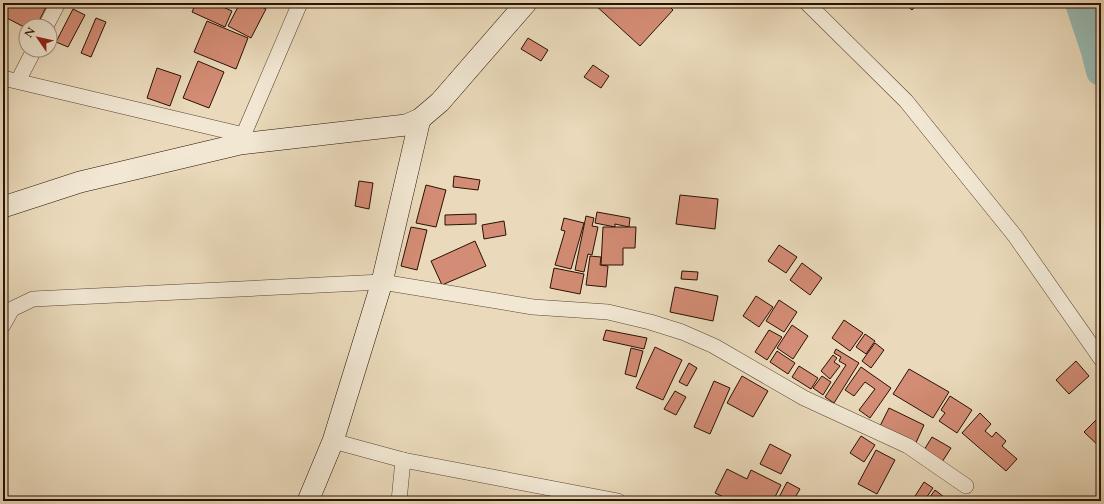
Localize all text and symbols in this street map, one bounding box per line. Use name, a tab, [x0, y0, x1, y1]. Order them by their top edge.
north arrow	[18, 18, 58, 58]
text: N	[21, 24, 39, 41]

